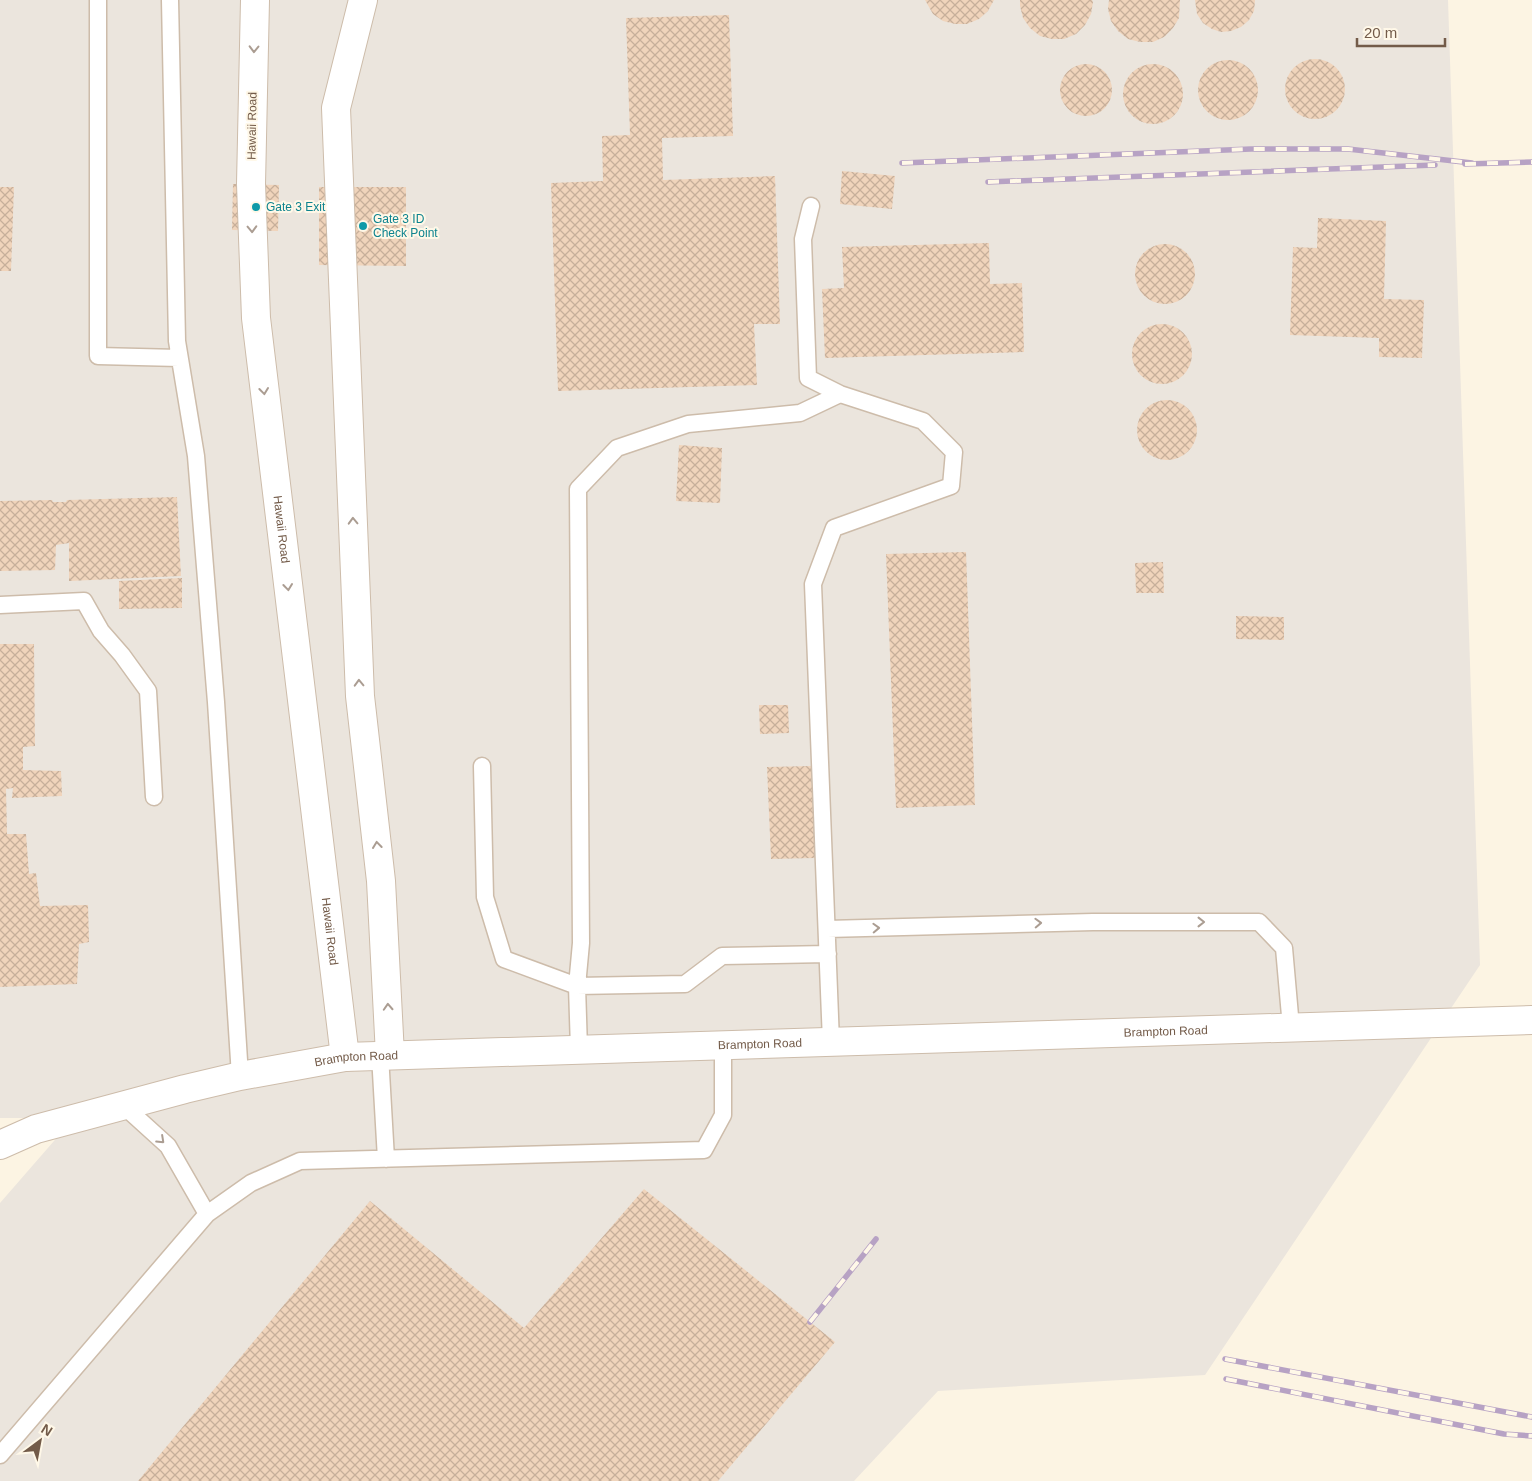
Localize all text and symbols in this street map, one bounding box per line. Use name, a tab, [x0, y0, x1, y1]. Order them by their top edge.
scale bar	[1357, 15, 1444, 47]
text: 20 m	[1364, 24, 1397, 41]
one-way arrow	[249, 45, 259, 53]
street label: Hawaii Road	[244, 92, 260, 160]
place label: Gate 3 Exit	[266, 200, 326, 214]
marker: Gate 3 Exit	[250, 201, 262, 213]
place label: Gate 3 ID Check Point	[373, 212, 438, 240]
marker: Gate 3 ID Check Point	[357, 220, 369, 232]
one-way arrow	[247, 225, 257, 233]
one-way arrow	[258, 387, 269, 395]
street label: Hawaii Road	[270, 495, 292, 564]
one-way arrow	[347, 516, 358, 524]
one-way arrow	[282, 583, 293, 591]
one-way arrow	[354, 679, 365, 687]
one-way arrow	[372, 840, 383, 848]
street label: Hawaii Road	[319, 897, 341, 966]
one-way arrow	[1197, 917, 1205, 927]
one-way arrow	[1034, 918, 1042, 929]
one-way arrow	[872, 923, 880, 933]
one-way arrow	[382, 1002, 393, 1010]
street label: Brampton Road	[1123, 1023, 1208, 1040]
street label: Brampton Road	[718, 1036, 802, 1052]
street label: Brampton Road	[313, 1048, 398, 1069]
one-way arrow	[155, 1134, 164, 1143]
north arrow	[15, 1416, 65, 1466]
text: N	[38, 1421, 55, 1439]

